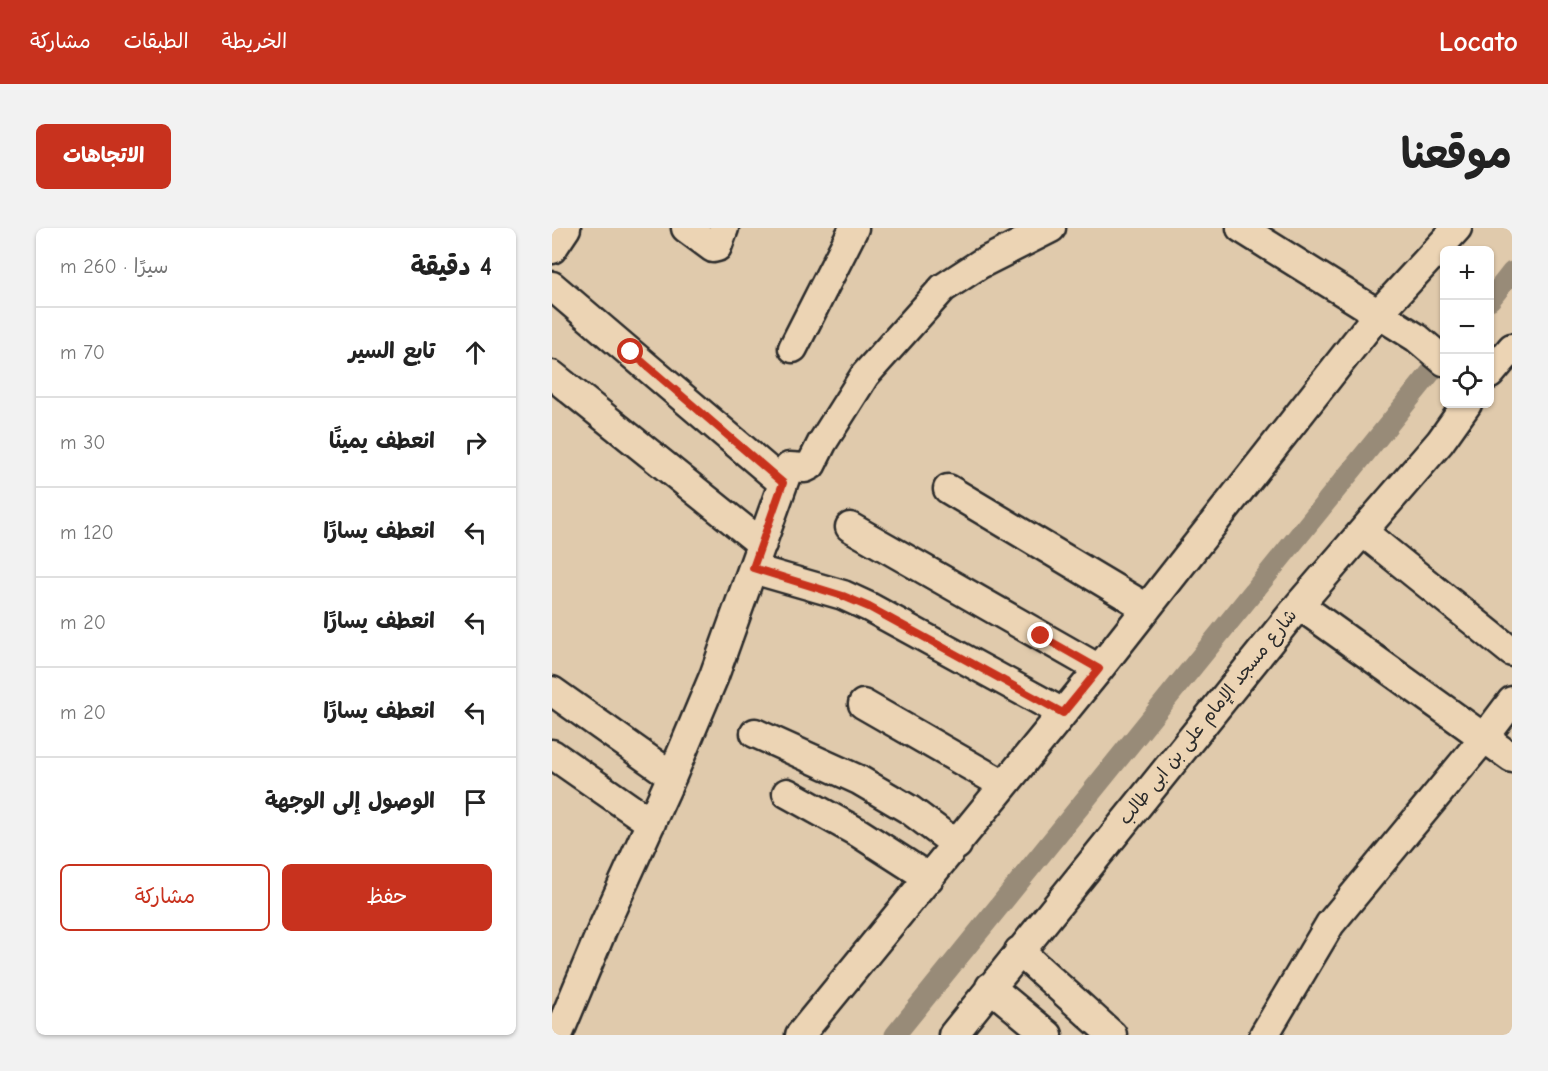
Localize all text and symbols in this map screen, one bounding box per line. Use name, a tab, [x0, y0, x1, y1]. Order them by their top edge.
text: Locato	[1439, 26, 1518, 58]
text: مشاركة	[30, 29, 91, 53]
text: الطبقات	[124, 29, 189, 53]
text: الخريطة	[222, 29, 287, 53]
button: الاتجاهات	[36, 124, 171, 189]
text: موقعنا	[1401, 130, 1512, 179]
map controls	[1440, 246, 1494, 408]
button: +	[1440, 246, 1494, 300]
text: 4 دقيقة	[411, 252, 492, 282]
text: سيرًا · 260 m	[60, 255, 168, 278]
button: −	[1440, 300, 1494, 354]
icon: ahead	[459, 336, 492, 369]
text: تابع السير	[349, 338, 435, 364]
route start	[617, 338, 643, 364]
text: 70 m	[60, 341, 105, 364]
button: locate	[1440, 354, 1494, 408]
icon: right	[459, 426, 492, 459]
text: انعطف يمينًا	[329, 428, 435, 454]
text: 30 m	[60, 431, 106, 454]
icon: left	[459, 516, 492, 549]
text: انعطف يسارًا	[323, 518, 435, 544]
text: 120 m	[60, 521, 114, 544]
street label: شارع مسجد الإمام على بن ابى طالب	[1115, 605, 1304, 831]
icon: left	[459, 606, 492, 639]
text: انعطف يسارًا	[323, 608, 435, 634]
text: 20 m	[60, 611, 106, 634]
route end	[1027, 622, 1053, 648]
icon: left	[459, 696, 492, 729]
text: انعطف يسارًا	[323, 698, 435, 724]
text: 20 m	[60, 701, 106, 724]
icon: arrive	[459, 786, 492, 819]
text: الوصول إلى الوجهة	[265, 788, 435, 814]
button: مشاركة	[60, 864, 270, 931]
button: حفظ	[282, 864, 492, 931]

